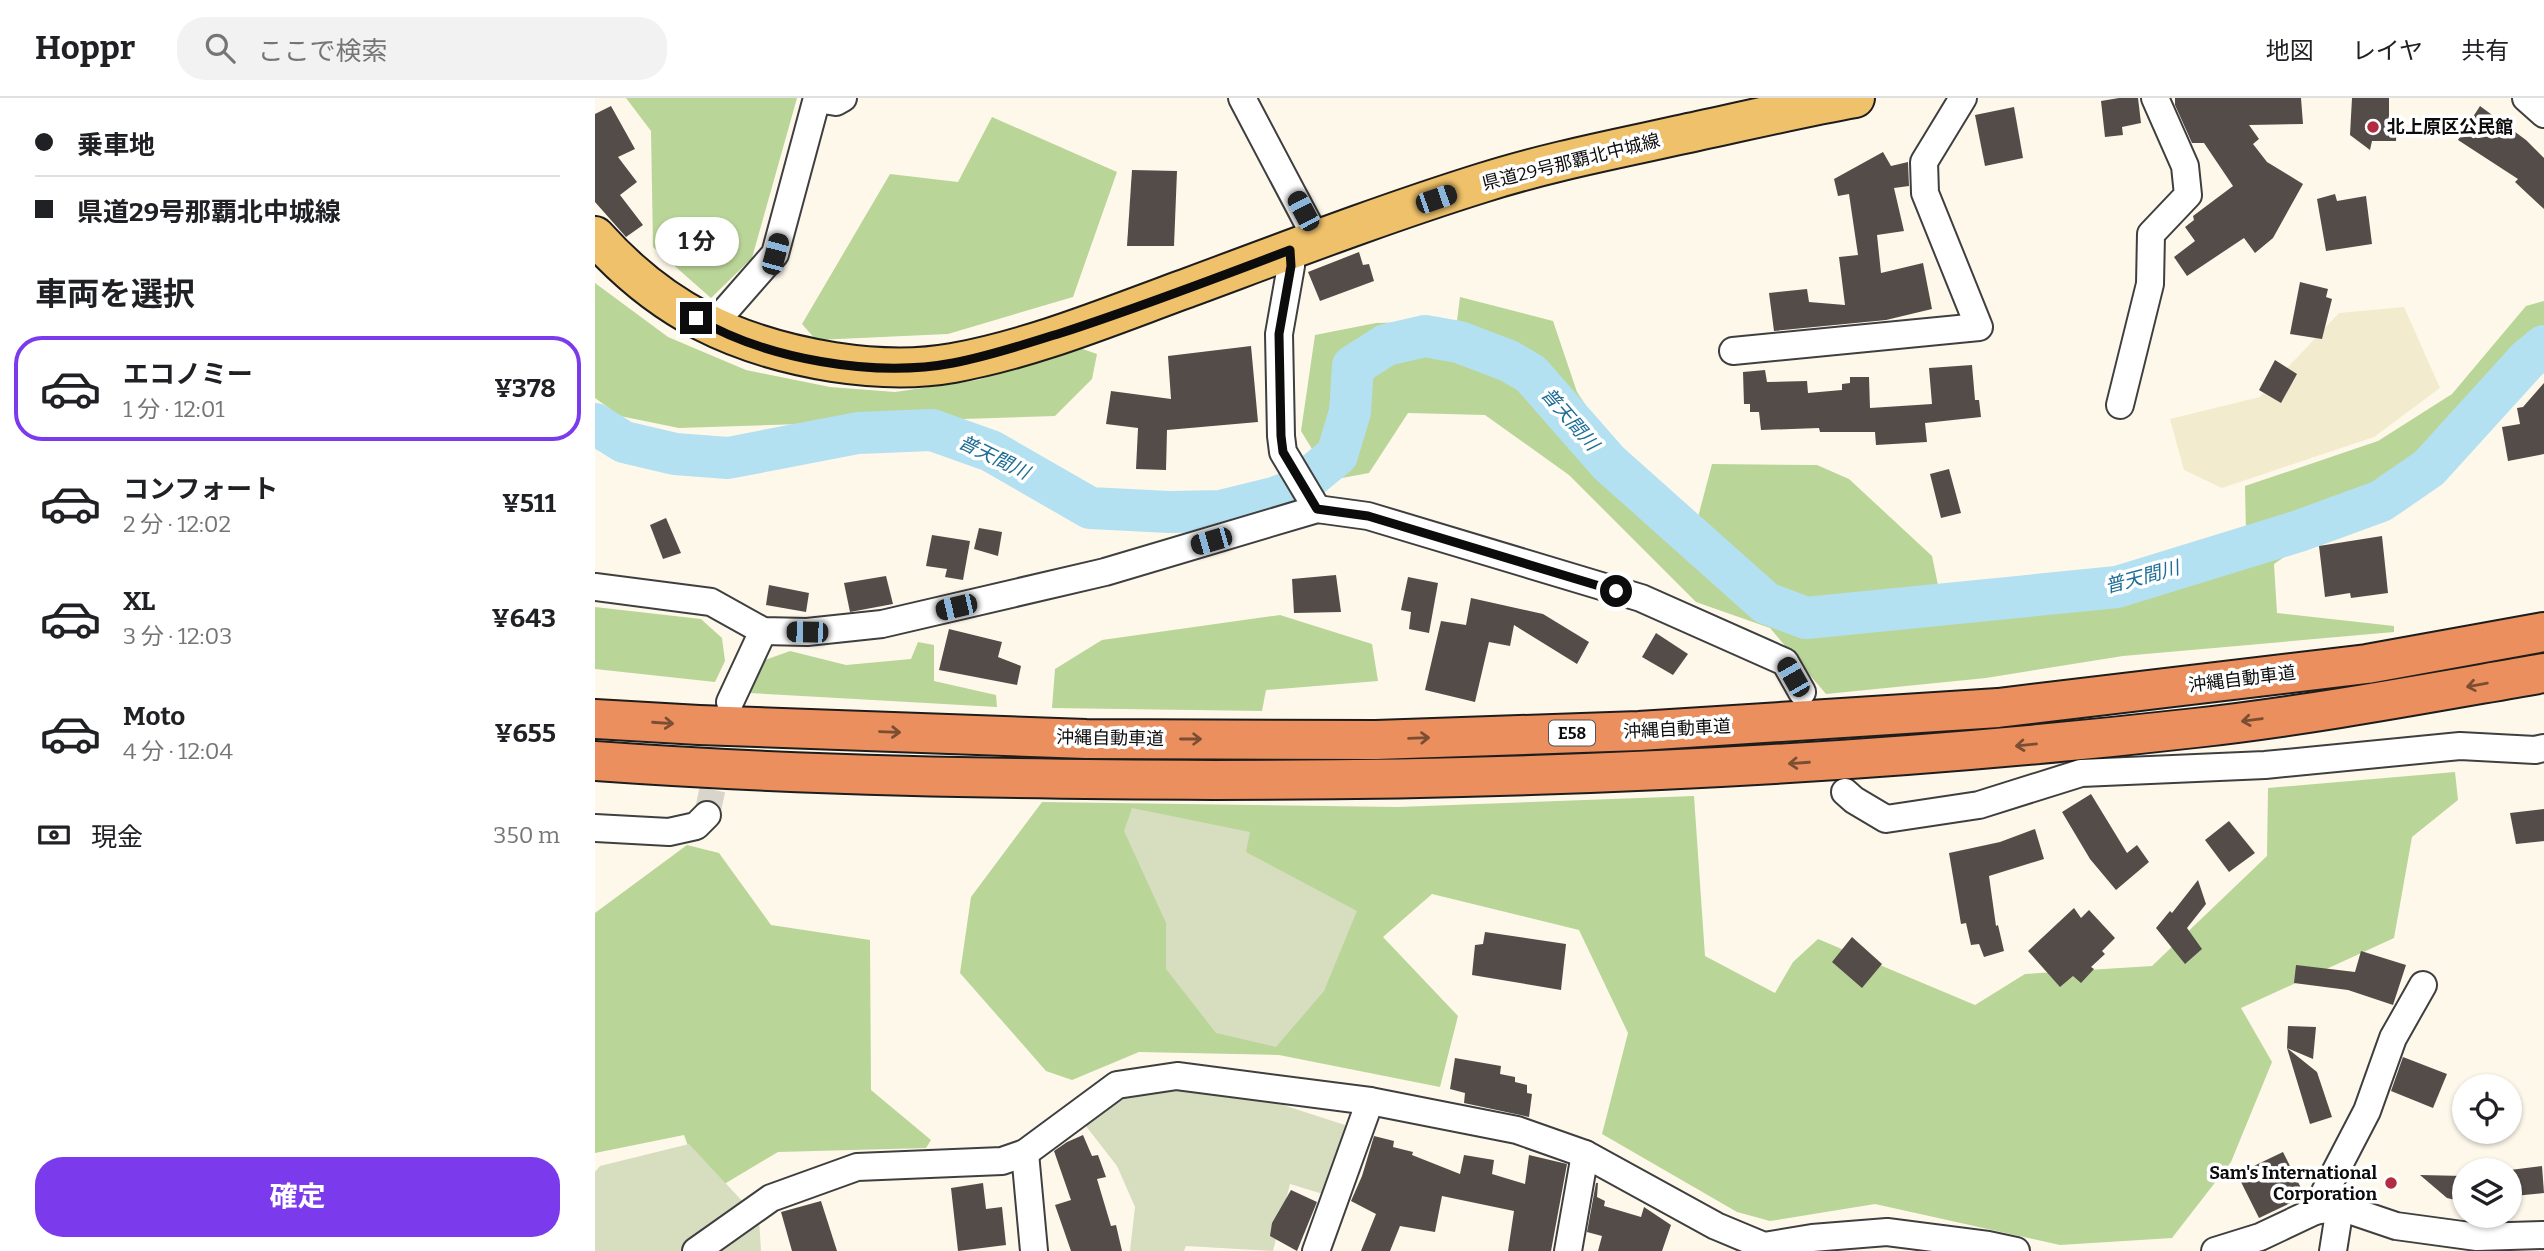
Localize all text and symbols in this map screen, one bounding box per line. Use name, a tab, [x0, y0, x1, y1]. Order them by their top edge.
search box	[177, 17, 667, 80]
text: Hoppr	[35, 28, 135, 68]
icon: search	[201, 29, 239, 67]
text: ここで検索	[257, 36, 387, 67]
text: 地図	[2266, 37, 2314, 65]
text: レイヤ	[2352, 37, 2423, 65]
text: 共有	[2461, 37, 2509, 65]
place label: 北上原区公民館	[2387, 116, 2513, 138]
marker: 北上原区公民館	[2365, 119, 2381, 135]
street label: 県道29号那覇北中城線	[1480, 129, 1662, 195]
text: 乗車地	[77, 130, 155, 161]
car	[1413, 182, 1460, 216]
car	[1284, 188, 1323, 234]
text: 県道29号那覇北中城線	[77, 197, 341, 228]
callout: 1 分	[654, 216, 738, 266]
text: 1 分	[678, 227, 716, 255]
car	[760, 231, 791, 277]
text: 車両を選択	[35, 275, 195, 313]
route end	[680, 302, 712, 334]
icon: car	[39, 357, 102, 420]
text: エコノミー	[123, 359, 253, 390]
text: ¥378	[494, 373, 556, 404]
water label: 普天間川	[1536, 383, 1605, 457]
text: 1 分 · 12:01	[123, 395, 225, 423]
water label: 普天間川	[955, 430, 1035, 485]
icon: car	[39, 472, 102, 535]
text: コンフォート	[123, 474, 278, 505]
text: ¥511	[502, 488, 556, 519]
text: 2 分 · 12:02	[123, 510, 231, 538]
car	[1188, 525, 1235, 557]
water label: 普天間川	[2102, 556, 2184, 598]
route start	[1600, 575, 1632, 607]
text: XL	[123, 586, 155, 617]
icon: car	[39, 587, 102, 650]
car	[934, 592, 979, 622]
text: ¥643	[492, 603, 556, 634]
car	[786, 621, 829, 643]
text: 3 分 · 12:03	[123, 622, 232, 650]
car	[1774, 654, 1813, 700]
street label: 沖縄自動車道	[2187, 662, 2297, 696]
one-way arrow	[2466, 679, 2489, 692]
text: Moto	[123, 701, 185, 732]
icon: car	[39, 702, 102, 765]
one-way arrow	[2241, 714, 2264, 727]
street label: 沖縄自動車道	[1622, 715, 1732, 743]
one-way arrow	[651, 717, 674, 730]
text: ¥655	[495, 718, 556, 749]
road number: E58	[1549, 720, 1595, 746]
one-way arrow	[879, 725, 902, 739]
street label: 沖縄自動車道	[1056, 726, 1164, 750]
one-way arrow	[1180, 732, 1203, 746]
one-way arrow	[1407, 732, 1430, 745]
text: 4 分 · 12:04	[123, 737, 233, 765]
one-way arrow	[2015, 739, 2038, 752]
one-way arrow	[1788, 757, 1811, 770]
icon: cash	[35, 816, 73, 854]
text: 350 m	[493, 821, 560, 849]
text: 現金	[91, 822, 143, 853]
map controls	[2452, 1074, 2522, 1228]
button: locate	[2452, 1074, 2522, 1144]
button: 確定	[35, 1157, 560, 1237]
button: layers	[2452, 1158, 2522, 1228]
place label: Sam's International Corporation	[2209, 1162, 2377, 1205]
marker: Sam's International Corporation	[2383, 1175, 2399, 1191]

